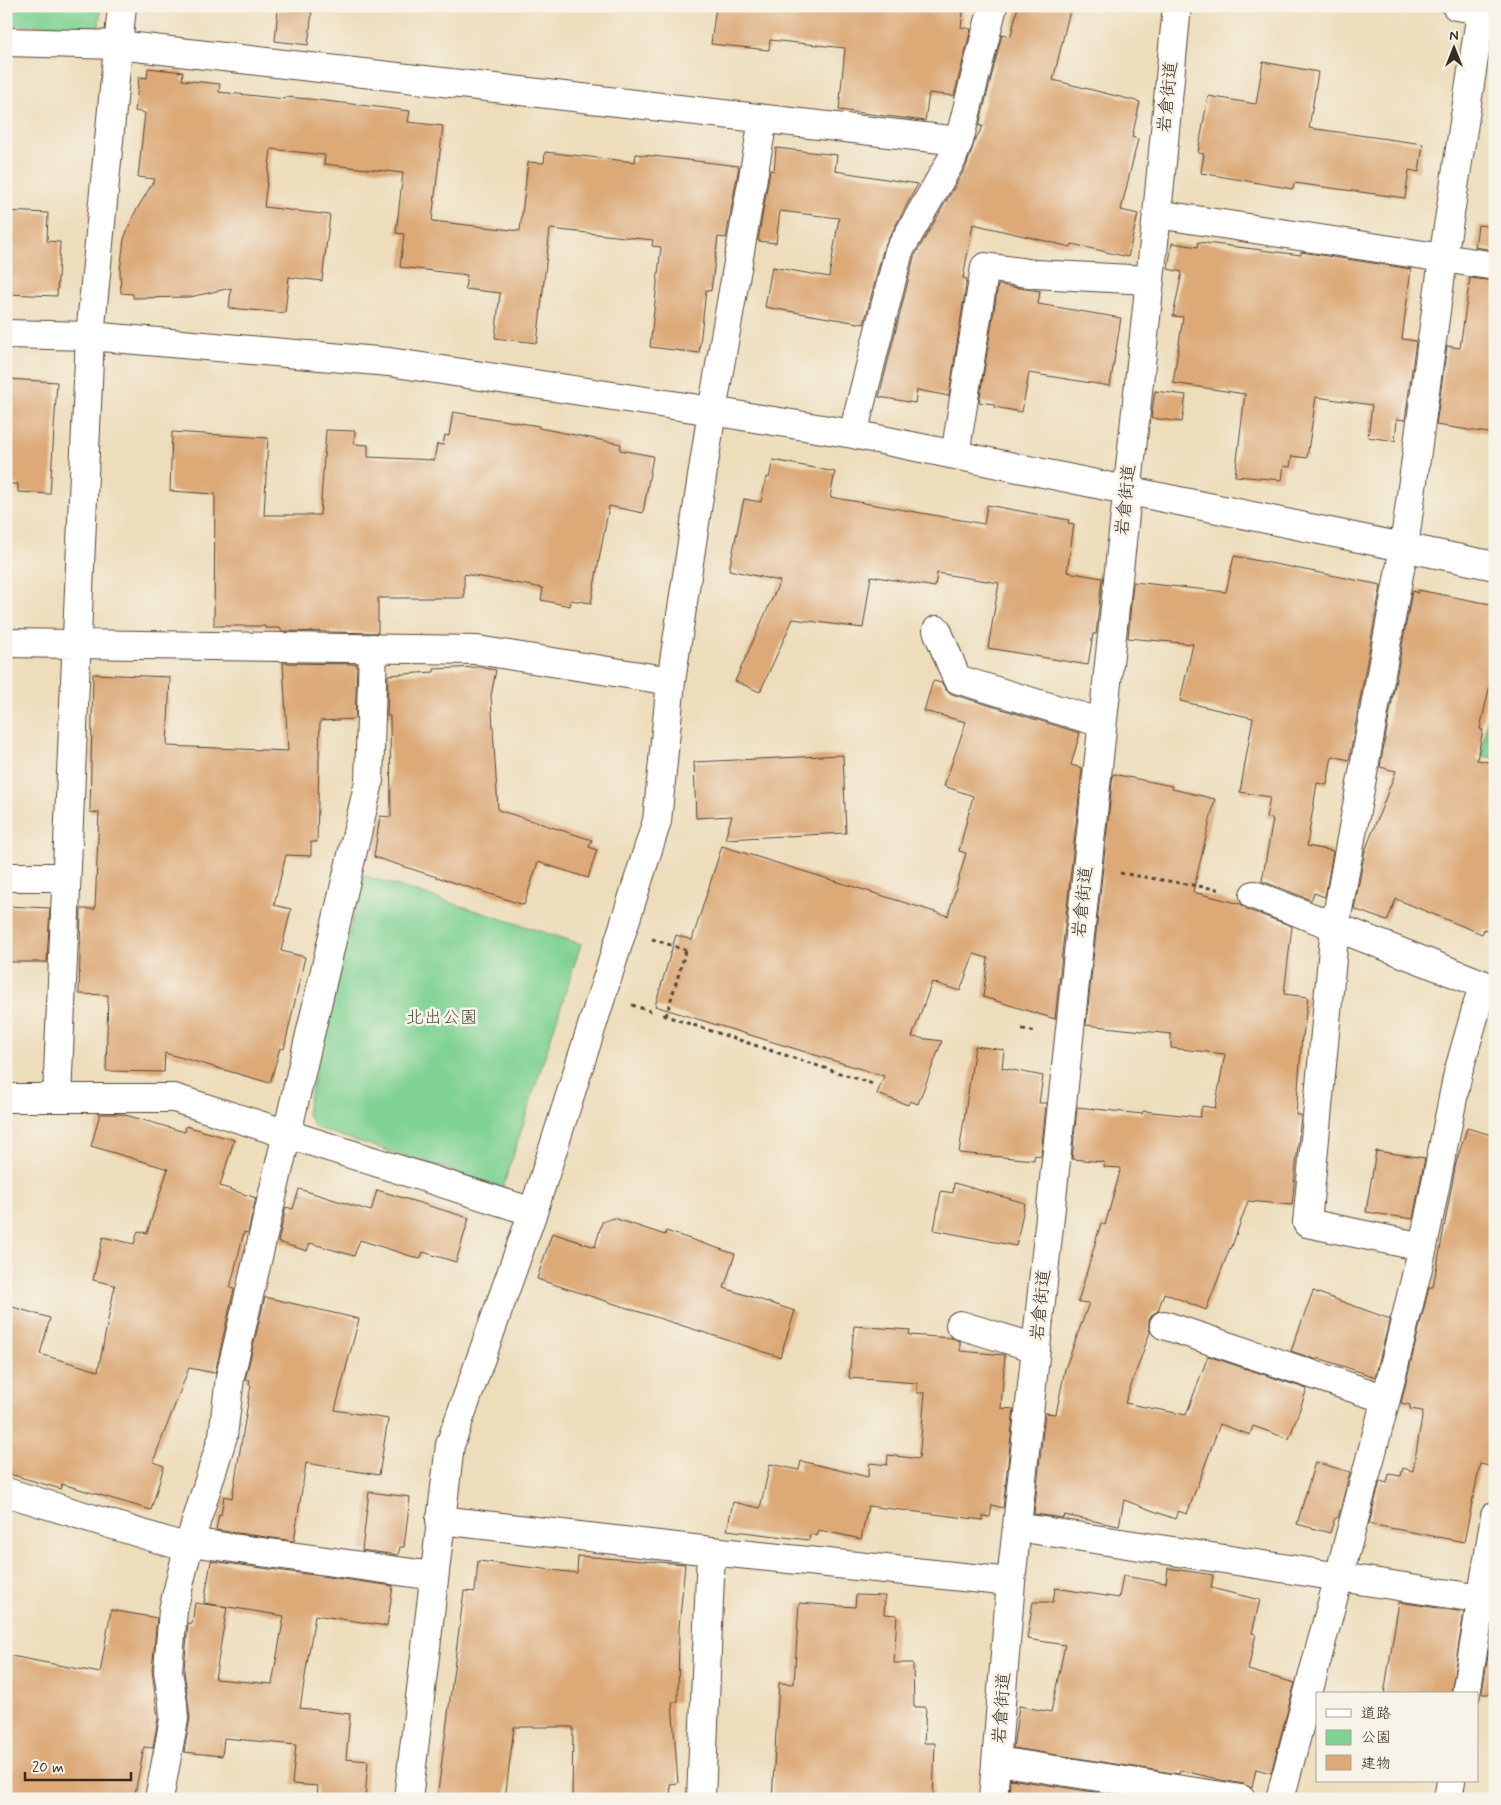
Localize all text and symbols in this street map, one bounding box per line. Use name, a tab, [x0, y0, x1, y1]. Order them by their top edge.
north arrow	[1428, 22, 1478, 72]
text: N	[1449, 27, 1459, 45]
street label: 岩倉街道	[1152, 60, 1184, 134]
street label: 岩倉街道	[1110, 463, 1142, 537]
street label: 岩倉街道	[1067, 865, 1099, 939]
park label: 北出公園	[406, 1006, 478, 1030]
street label: 岩倉街道	[1025, 1268, 1057, 1342]
street label: 岩倉街道	[988, 1671, 1016, 1745]
legend	[1316, 1692, 1478, 1782]
text: 道路	[1361, 1704, 1391, 1724]
text: 公園	[1361, 1728, 1391, 1748]
scale bar	[25, 1750, 131, 1782]
text: 建物	[1361, 1754, 1391, 1774]
text: 20 m	[32, 1758, 64, 1778]

